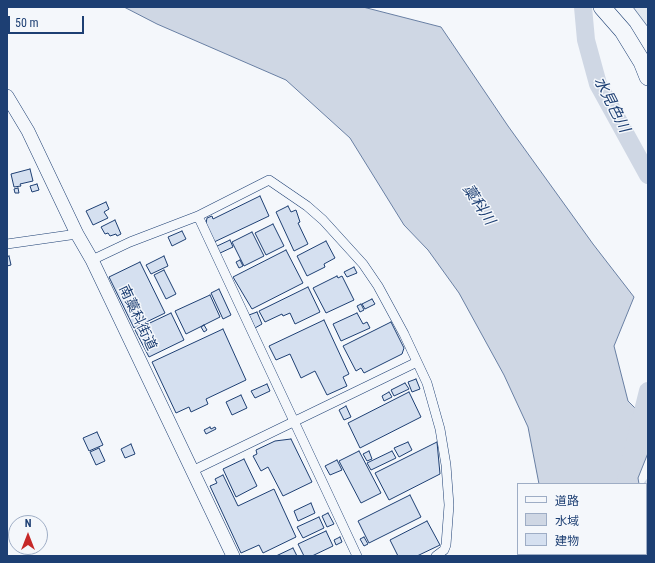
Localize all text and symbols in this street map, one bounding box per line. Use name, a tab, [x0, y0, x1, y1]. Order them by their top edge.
scale bar	[10, 8, 86, 34]
text: 50 m	[15, 16, 39, 30]
water label: 水見色川	[589, 74, 633, 136]
water label: 藁科川	[458, 181, 498, 229]
street label: 南藁科街道	[115, 283, 159, 353]
legend	[517, 483, 647, 555]
text: 道路	[555, 494, 579, 508]
text: 水域	[555, 514, 579, 528]
north arrow	[8, 515, 48, 555]
text: N	[25, 517, 31, 530]
text: 建物	[555, 534, 579, 548]

